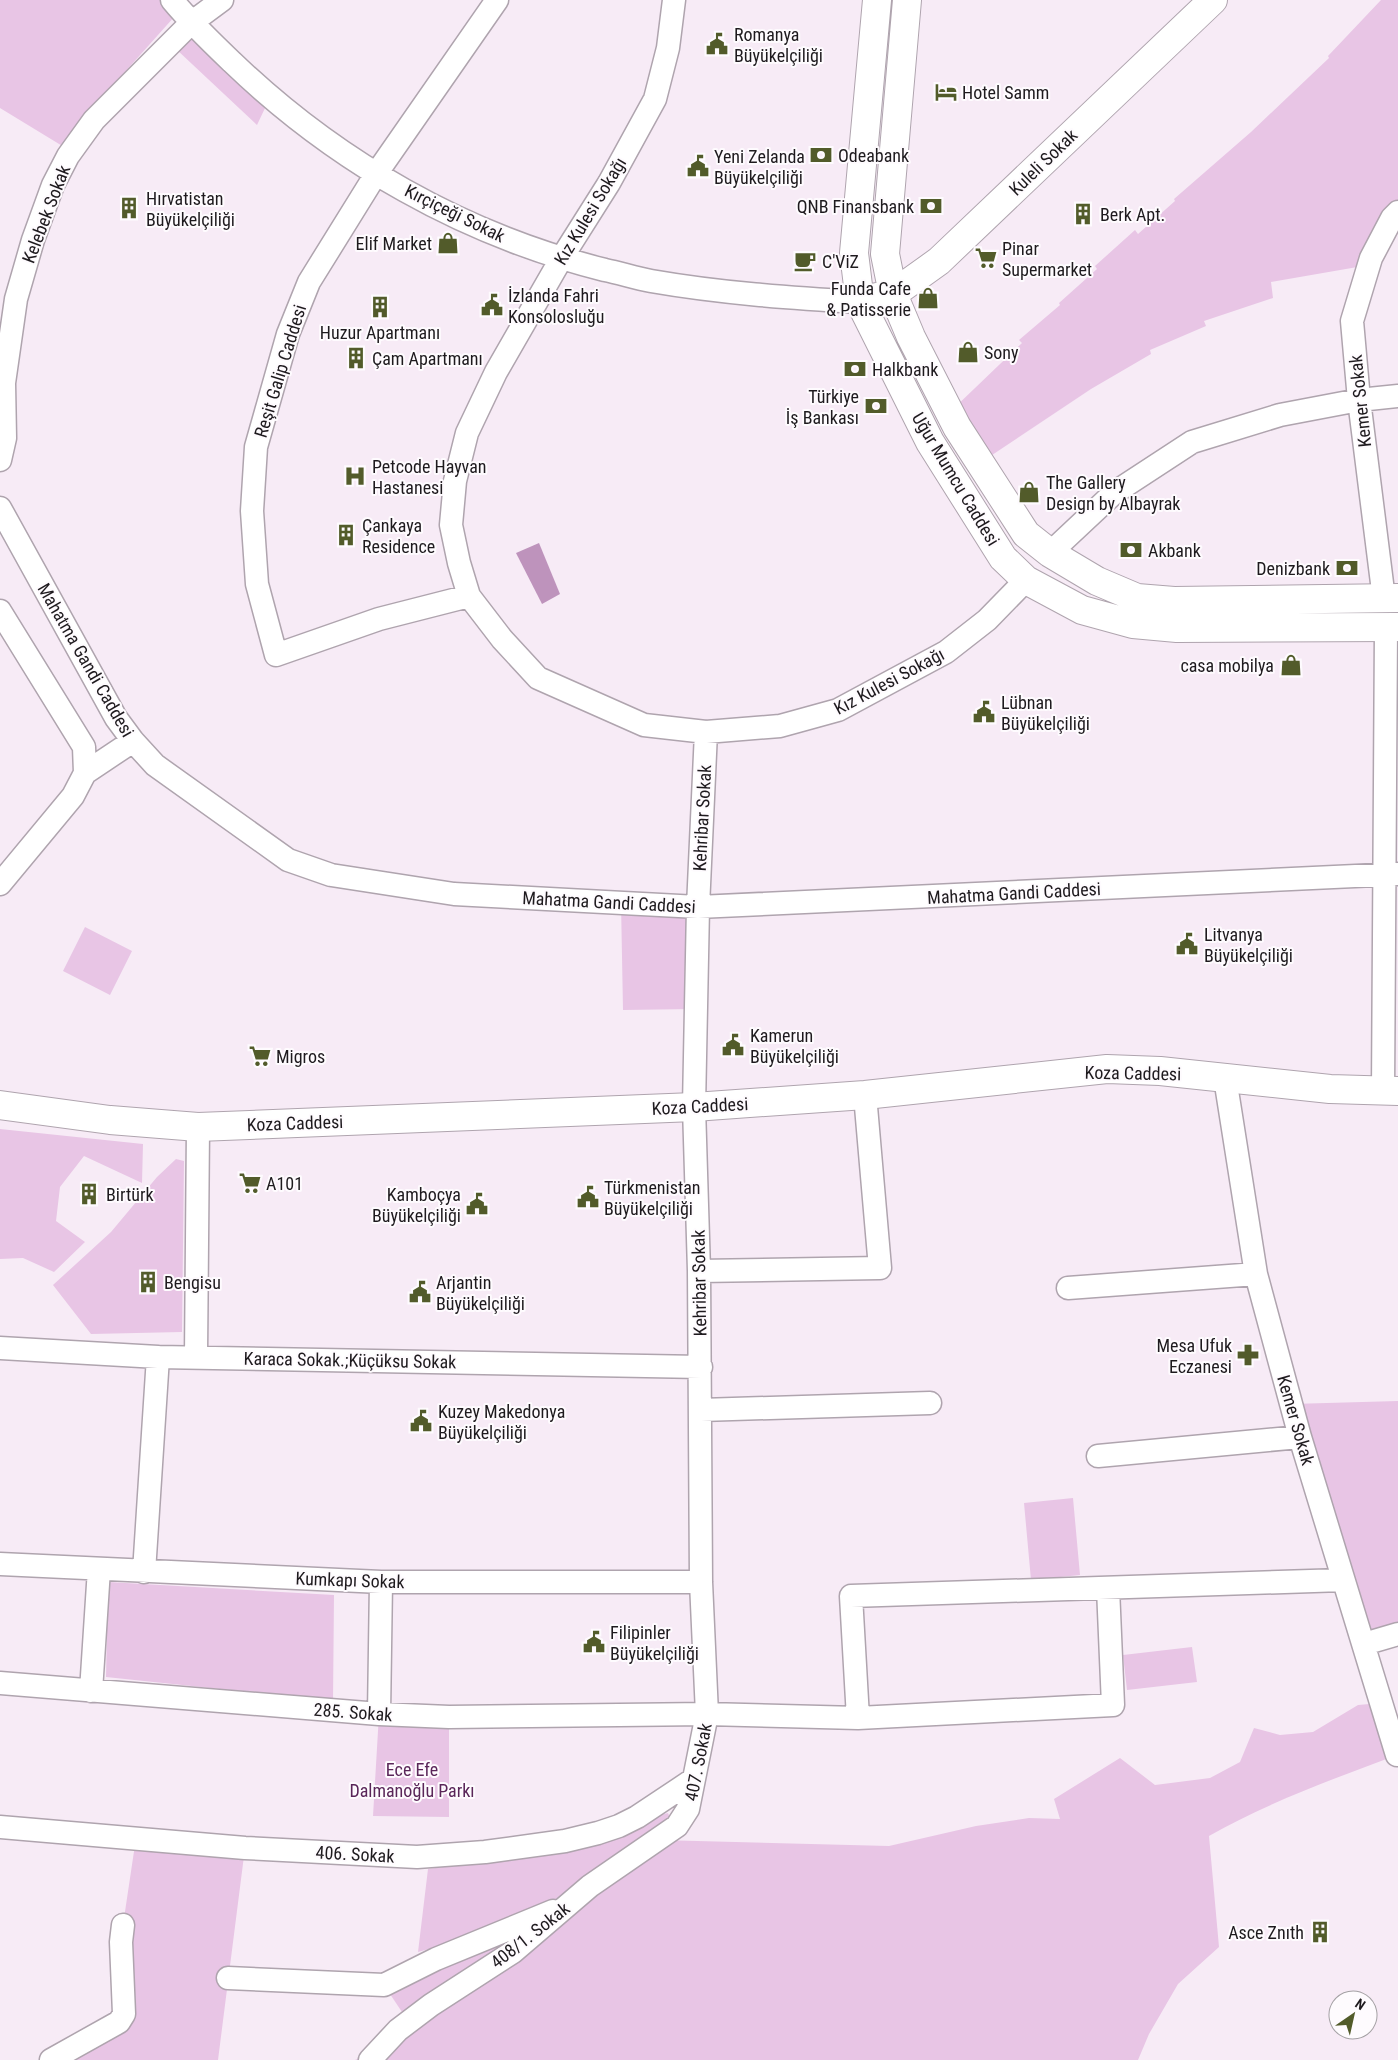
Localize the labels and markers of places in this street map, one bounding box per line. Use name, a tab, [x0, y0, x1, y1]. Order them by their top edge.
place label: Romanya Büyükelçiliği	[734, 24, 823, 66]
public building icon: Romanya Büyükelçiliği	[704, 31, 730, 57]
hotel icon: Hotel Samm	[933, 79, 959, 105]
place label: Hotel Samm	[962, 82, 1049, 103]
bank icon: Odeabank	[808, 142, 834, 168]
place label: Odeabank	[838, 145, 909, 166]
place label: Yeni Zelanda Büyükelçiliği	[714, 146, 805, 188]
public building icon: Yeni Zelanda Büyükelçiliği	[685, 153, 711, 179]
place label: Hırvatistan Büyükelçiliği	[146, 188, 235, 230]
bank icon: QNB Finansbank	[918, 193, 944, 219]
building icon: Hırvatistan Büyükelçiliği	[116, 195, 142, 221]
place label: QNB Finansbank	[797, 196, 914, 217]
building icon: Berk Apt.	[1070, 201, 1096, 227]
place label: Berk Apt.	[1100, 204, 1165, 225]
shop icon: Elif Market	[435, 230, 461, 256]
place label: Elif Market	[356, 233, 432, 254]
place label: Pinar Supermarket	[1002, 238, 1092, 280]
supermarket icon: Pinar Supermarket	[973, 245, 999, 271]
cafe icon: C'ViZ	[792, 248, 818, 274]
place label: C'ViZ	[822, 251, 859, 272]
place label: Funda Cafe & Patisserie	[826, 278, 911, 320]
place label: İzlanda Fahri Konsolosluğu	[508, 285, 604, 327]
shop icon: Funda Cafe & Patisserie	[915, 285, 941, 311]
public building icon: İzlanda Fahri Konsolosluğu	[479, 292, 505, 318]
building icon: Huzur Apartmanı	[367, 294, 393, 320]
place label: Huzur Apartmanı	[320, 322, 440, 343]
shop icon: Sony	[955, 339, 981, 365]
place label: Sony	[984, 342, 1019, 363]
building icon: Çam Apartmanı	[343, 345, 369, 371]
place label: Çam Apartmanı	[372, 348, 483, 369]
bank icon: Halkbank	[842, 356, 868, 382]
place label: Halkbank	[872, 359, 938, 380]
place label: Türkiye İş Bankası	[786, 386, 859, 428]
bank icon: Türkiye İş Bankası	[863, 393, 889, 419]
place label: Petcode Hayvan Hastanesi	[372, 456, 487, 498]
hospital icon: Petcode Hayvan Hastanesi	[342, 463, 368, 489]
place label: The Gallery Design by Albayrak	[1046, 472, 1180, 514]
shop icon: The Gallery Design by Albayrak	[1016, 479, 1042, 505]
place label: Çankaya Residence	[362, 515, 435, 557]
building icon: Çankaya Residence	[333, 522, 359, 548]
bank icon: Akbank	[1118, 537, 1144, 563]
place label: Akbank	[1148, 540, 1201, 561]
bank icon: Denizbank	[1334, 555, 1360, 581]
place label: Denizbank	[1256, 558, 1330, 579]
shop icon: casa mobilya	[1278, 652, 1304, 678]
place label: casa mobilya	[1180, 655, 1274, 676]
place label: Lübnan Büyükelçiliği	[1001, 692, 1090, 734]
public building icon: Lübnan Büyükelçiliği	[971, 699, 997, 725]
place label: Litvanya Büyükelçiliği	[1204, 924, 1293, 966]
public building icon: Litvanya Büyükelçiliği	[1174, 931, 1200, 957]
place label: Kamerun Büyükelçiliği	[750, 1025, 839, 1067]
public building icon: Kamerun Büyükelçiliği	[720, 1032, 746, 1058]
supermarket icon: Migros	[247, 1043, 273, 1069]
place label: Migros	[276, 1046, 325, 1067]
supermarket icon: A101	[237, 1170, 263, 1196]
place label: A101	[266, 1173, 303, 1194]
place label: Türkmenistan Büyükelçiliği	[604, 1177, 701, 1219]
building icon: Birtürk	[76, 1181, 102, 1207]
place label: Birtürk	[106, 1184, 154, 1205]
place label: Kamboçya Büyükelçiliği	[372, 1184, 461, 1226]
public building icon: Türkmenistan Büyükelçiliği	[575, 1184, 601, 1210]
public building icon: Kamboçya Büyükelçiliği	[464, 1191, 490, 1217]
building icon: Bengisu	[135, 1269, 161, 1295]
place label: Bengisu	[164, 1272, 221, 1293]
place label: Arjantin Büyükelçiliği	[436, 1272, 525, 1314]
public building icon: Arjantin Büyükelçiliği	[407, 1279, 433, 1305]
place label: Mesa Ufuk Eczanesi	[1156, 1335, 1232, 1377]
pharmacy icon: Mesa Ufuk Eczanesi	[1235, 1342, 1261, 1368]
place label: Kuzey Makedonya Büyükelçiliği	[438, 1401, 565, 1443]
public building icon: Kuzey Makedonya Büyükelçiliği	[408, 1408, 434, 1434]
place label: Filipinler Büyükelçiliği	[610, 1622, 699, 1664]
public building icon: Filipinler Büyükelçiliği	[581, 1629, 607, 1655]
building icon: Asce Znıth	[1307, 1919, 1333, 1945]
place label: Asce Znıth	[1228, 1922, 1304, 1943]

